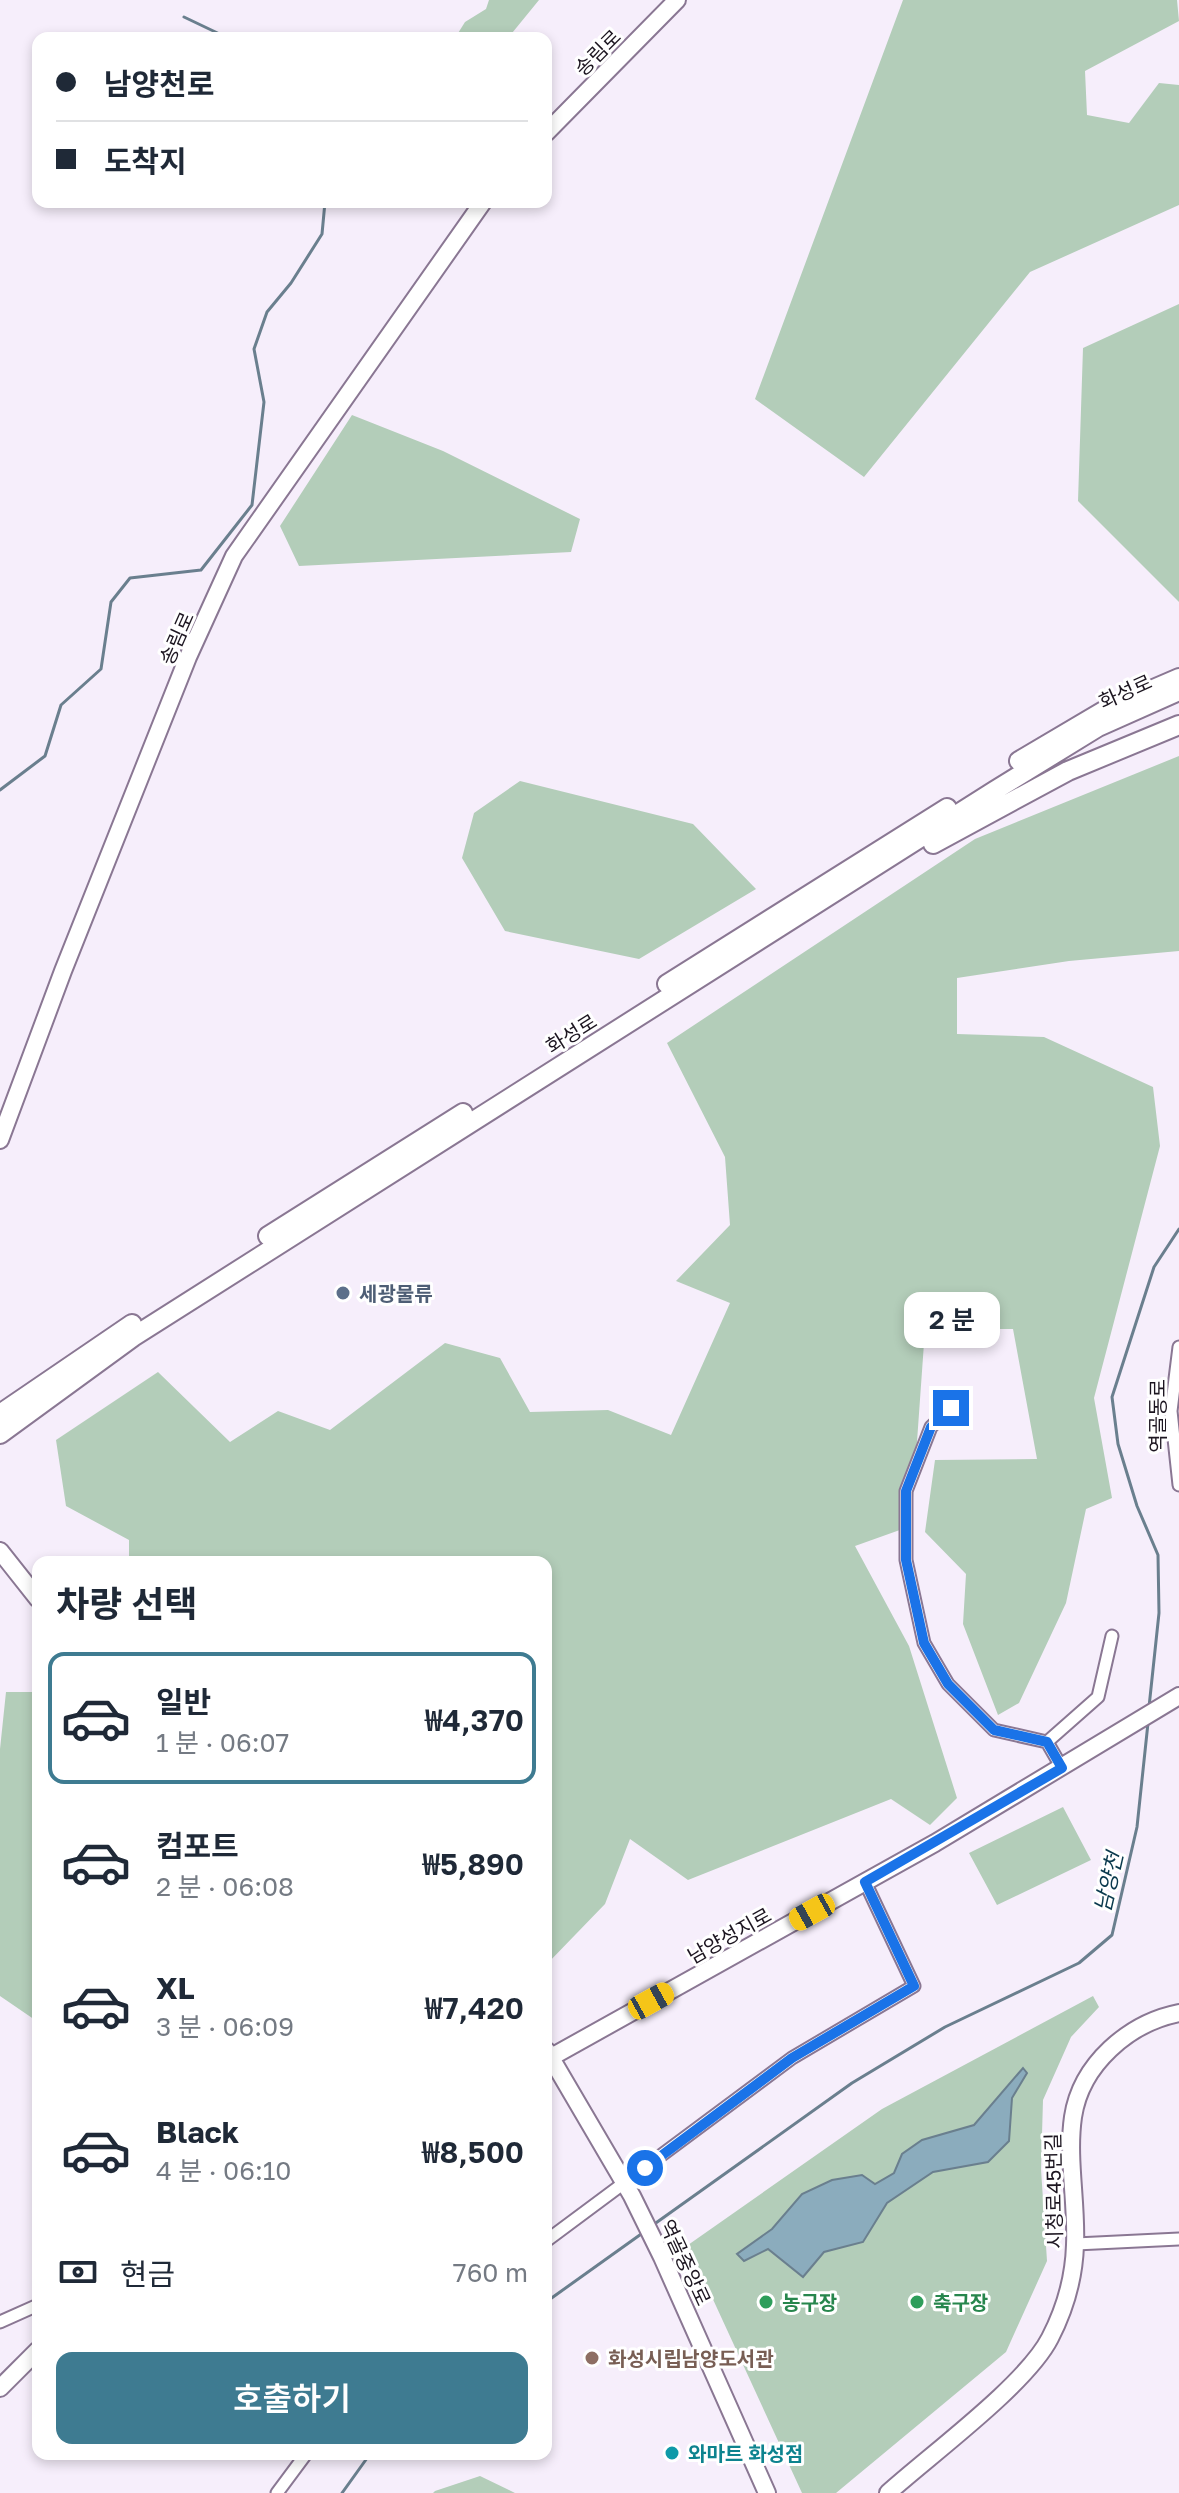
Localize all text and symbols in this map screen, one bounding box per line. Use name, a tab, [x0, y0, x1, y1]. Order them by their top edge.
street label: 송림로	[569, 24, 625, 80]
text: 남양천로	[104, 66, 214, 102]
text: 도착지	[104, 143, 187, 179]
street label: 송림로	[154, 608, 198, 668]
street label: 화성로	[1095, 669, 1155, 713]
street label: 화성로	[541, 1008, 601, 1058]
place label: 세광물류	[359, 1281, 433, 1305]
marker: 세광물류	[334, 1284, 352, 1302]
callout: 2 분	[903, 1292, 999, 1348]
text: 2 분	[929, 1304, 975, 1335]
street label: 역골동로	[1145, 1379, 1169, 1453]
route end	[933, 1390, 969, 1426]
text: 차량 선택	[56, 1582, 197, 1625]
icon: car	[60, 1682, 132, 1754]
text: 일반	[156, 1684, 211, 1720]
text: ₩4,370	[425, 1702, 524, 1738]
text: 1 분 · 06:07	[156, 1727, 289, 1758]
icon: car	[60, 1826, 132, 1898]
text: 컴포트	[156, 1828, 239, 1864]
text: ₩5,890	[423, 1846, 524, 1882]
water label: 남양천	[1088, 1847, 1129, 1915]
text: 2 분 · 06:08	[156, 1871, 294, 1902]
car	[785, 1890, 839, 1934]
street label: 남양성지로	[683, 1902, 775, 1968]
icon: car	[60, 1970, 132, 2042]
text: XL	[156, 1970, 195, 2006]
car	[624, 1979, 678, 2023]
text: ₩7,420	[425, 1990, 524, 2026]
text: 3 분 · 06:09	[156, 2011, 294, 2042]
icon: car	[60, 2114, 132, 2186]
text: Black	[156, 2114, 239, 2150]
street label: 시청로45번길	[1040, 2133, 1066, 2249]
text: ₩8,500	[422, 2134, 524, 2170]
route start	[627, 2150, 663, 2186]
text: 4 분 · 06:10	[156, 2155, 291, 2186]
street label: 역골중앙로	[656, 2215, 716, 2309]
icon: cash	[56, 2250, 100, 2294]
text: 현금	[120, 2256, 175, 2292]
text: 760 m	[453, 2257, 528, 2288]
place label: 농구장	[782, 2290, 837, 2314]
place label: 축구장	[933, 2290, 988, 2314]
marker: 농구장	[757, 2293, 775, 2311]
marker: 축구장	[908, 2293, 926, 2311]
place label: 화성시립남양도서관	[608, 2346, 774, 2370]
marker: 화성시립남양도서관	[583, 2349, 601, 2367]
button: 호출하기	[56, 2352, 528, 2444]
place label: 와마트 화성점	[688, 2441, 803, 2465]
marker: 와마트 화성점	[663, 2444, 681, 2462]

